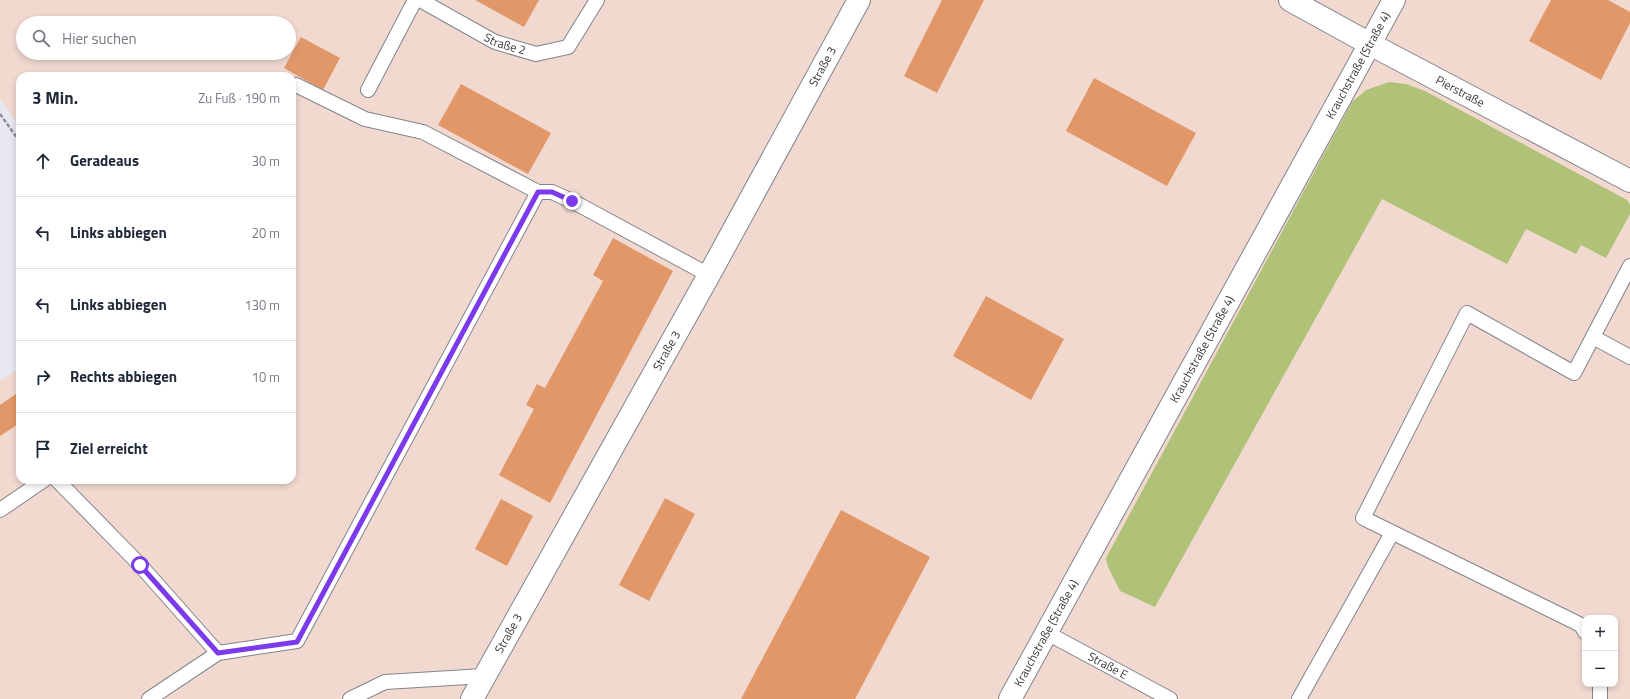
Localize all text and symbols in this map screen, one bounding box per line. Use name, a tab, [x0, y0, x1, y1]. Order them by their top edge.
street label: Krauchstraße (Straße 4)	[1320, 8, 1395, 122]
search box	[16, 16, 296, 60]
icon: search	[30, 27, 52, 49]
text: Hier suchen	[62, 27, 137, 50]
street label: Straße 2	[481, 28, 528, 60]
street label: Straße 3	[804, 43, 841, 90]
street label: Pierstraße	[1432, 70, 1488, 112]
text: 3 Min.	[32, 85, 78, 111]
text: Zu Fuß · 190 m	[198, 88, 280, 108]
text: Geradeaus	[70, 149, 139, 172]
icon: ahead	[32, 150, 54, 172]
text: 30 m	[252, 151, 280, 171]
route end	[563, 192, 581, 210]
text: Links abbiegen	[70, 221, 167, 244]
icon: left	[32, 222, 54, 244]
text: 20 m	[252, 223, 280, 243]
street label: Krauchstraße (Straße 4)	[1164, 292, 1239, 406]
text: Links abbiegen	[70, 293, 167, 316]
icon: left	[32, 294, 54, 316]
text: 130 m	[244, 295, 280, 315]
street label: Straße 3	[647, 327, 685, 374]
text: Rechts abbiegen	[70, 365, 177, 388]
icon: right	[32, 366, 54, 388]
text: 10 m	[252, 367, 280, 387]
text: Ziel erreicht	[70, 437, 148, 460]
icon: arrive	[32, 438, 54, 460]
route start	[131, 556, 149, 574]
street label: Krauchstraße (Straße 4)	[1008, 576, 1083, 690]
street label: Straße 3	[489, 610, 527, 657]
map controls	[1582, 615, 1618, 687]
button: +	[1582, 615, 1618, 651]
street label: Straße E	[1085, 647, 1132, 684]
button: −	[1582, 651, 1618, 687]

